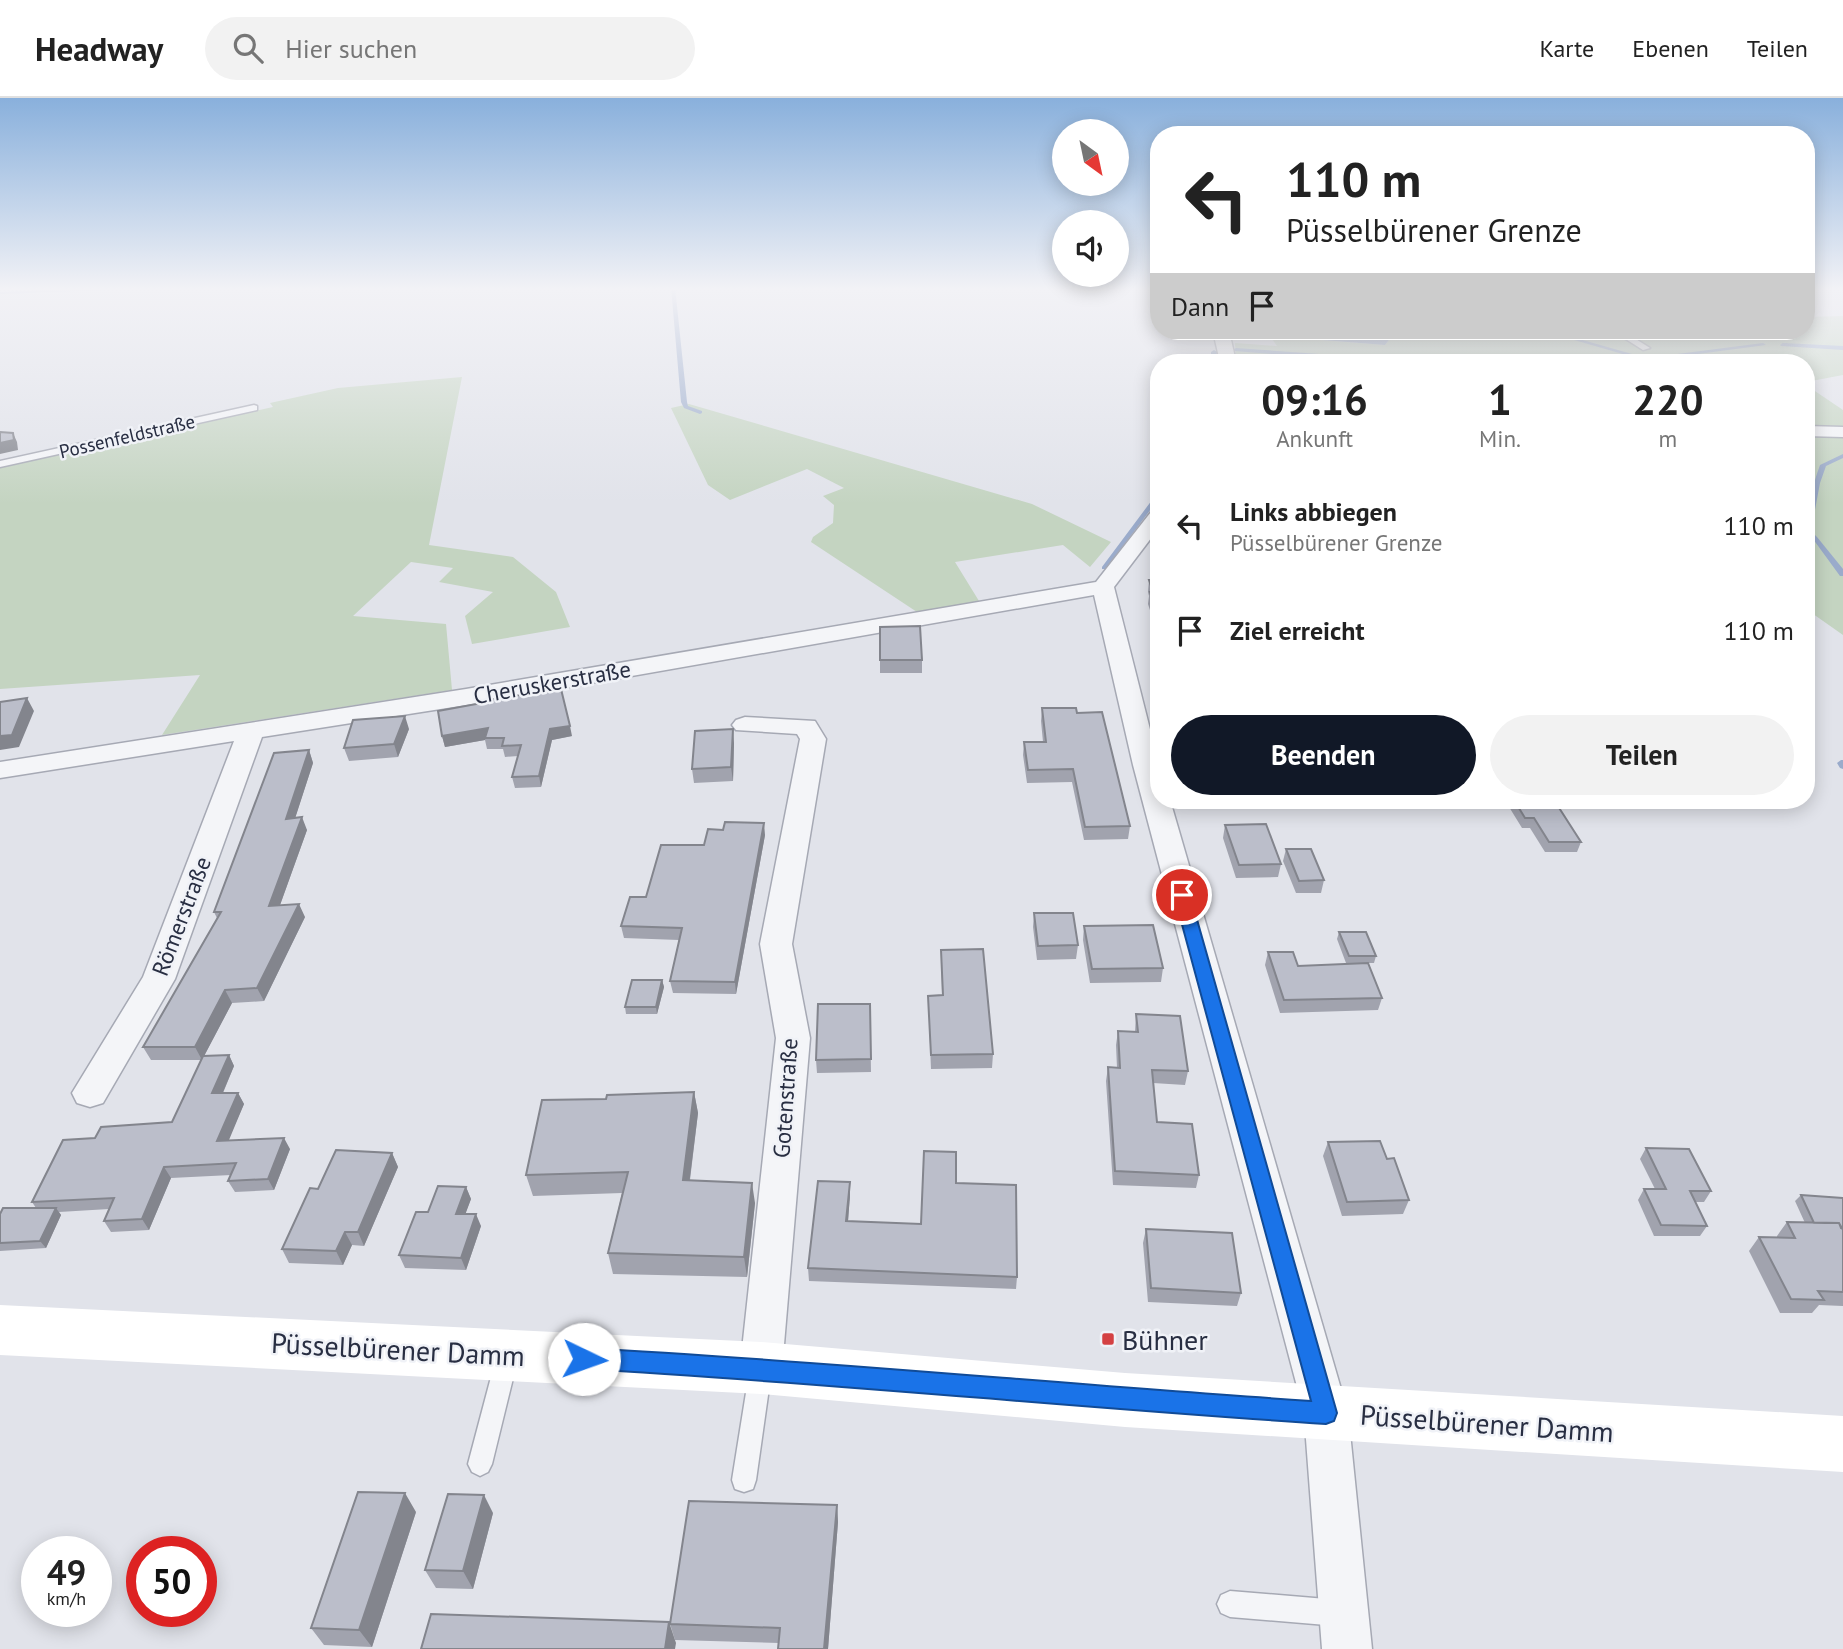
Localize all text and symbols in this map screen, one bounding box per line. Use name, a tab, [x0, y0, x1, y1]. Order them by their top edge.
search box	[205, 17, 695, 80]
text: Headway	[35, 27, 163, 70]
icon: search	[229, 29, 267, 67]
text: Hier suchen	[285, 32, 417, 65]
text: Karte	[1540, 33, 1594, 64]
text: Ebenen	[1632, 33, 1709, 64]
text: Teilen	[1747, 33, 1808, 64]
north arrow	[1052, 119, 1129, 196]
map controls	[1052, 119, 1129, 287]
text: 110 m	[1286, 147, 1421, 211]
icon: left	[1171, 154, 1262, 245]
text: Püsselbürener Grenze	[1286, 209, 1582, 251]
button: sound	[1052, 210, 1129, 287]
icon: arrive	[1243, 287, 1281, 325]
text: Dann	[1171, 290, 1229, 323]
text: 09:16	[1261, 372, 1368, 427]
text: 1	[1488, 372, 1512, 427]
text: 220	[1632, 372, 1704, 427]
street label: Possenfeldstraße	[57, 409, 197, 463]
text: Ankunft	[1276, 424, 1353, 453]
text: Min.	[1479, 424, 1521, 453]
text: m	[1659, 424, 1677, 453]
text: Links abbiegen	[1230, 495, 1397, 528]
icon: left	[1171, 507, 1209, 545]
text: 110 m	[1723, 509, 1794, 542]
text: Püsselbürener Grenze	[1230, 528, 1443, 557]
icon: arrive	[1171, 612, 1209, 650]
text: Ziel erreicht	[1230, 614, 1365, 647]
text: 110 m	[1723, 614, 1794, 647]
street label: Cheruskerstraße	[471, 654, 633, 710]
button: Beenden	[1171, 715, 1476, 795]
button: Teilen	[1490, 715, 1794, 795]
street label: Römerstraße	[145, 852, 217, 980]
pin	[1152, 865, 1212, 925]
icon: arrive	[1163, 876, 1201, 914]
street label: Gotenstraße	[766, 1037, 804, 1159]
place label: Bühner	[1122, 1321, 1208, 1358]
position arrow	[547, 1322, 621, 1396]
street label: Püsselbürener Damm	[270, 1324, 526, 1374]
marker: Bühner	[1100, 1331, 1116, 1347]
street label: Püsselbürener Damm	[1359, 1396, 1615, 1450]
speed limit sign: 50	[126, 1536, 217, 1627]
text: 49	[47, 1549, 86, 1595]
text: km/h	[47, 1587, 86, 1610]

